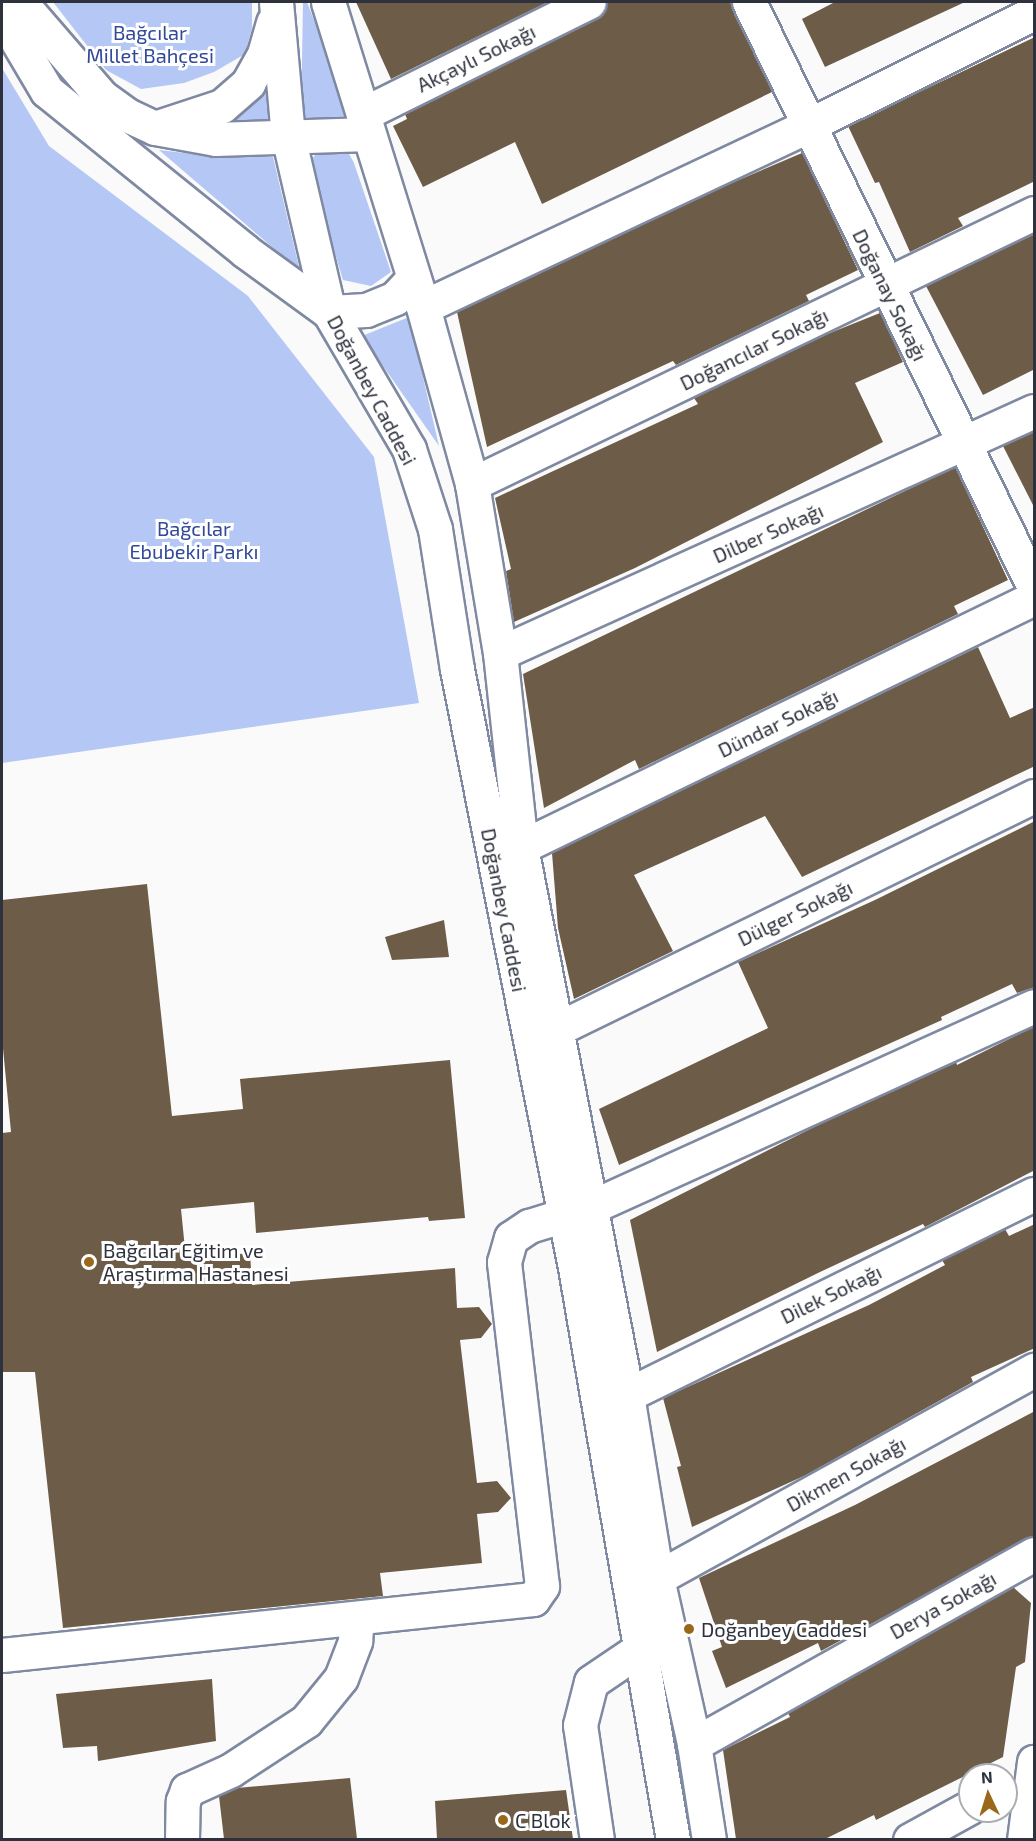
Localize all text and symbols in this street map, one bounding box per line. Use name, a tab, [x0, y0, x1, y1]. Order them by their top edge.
street label: Akçaylı Sokağı	[413, 19, 539, 97]
park label: Bağcılar Millet Bahçesi	[86, 21, 214, 68]
street label: Doğanay Sokağı	[848, 225, 932, 365]
street label: Doğancılar Sokağı	[676, 303, 832, 395]
street label: Doğanbey Caddesi	[322, 311, 422, 469]
street label: Dilber Sokağı	[709, 498, 827, 568]
park label: Bağcılar Ebubekir Parkı	[129, 516, 259, 563]
street label: Dündar Sokağı	[714, 683, 842, 763]
street label: Doğanbey Caddesi	[476, 826, 532, 994]
street label: Dülger Sokağı	[734, 875, 856, 951]
place label: Bağcılar Eğitim ve Araştırma Hastanesi	[103, 1238, 289, 1285]
marker: Bağcılar Eğitim ve Araştırma Hastanesi	[80, 1253, 98, 1271]
street label: Dilek Sokağı	[777, 1259, 885, 1329]
street label: Dikmen Sokağı	[782, 1431, 910, 1517]
street label: Derya Sokağı	[886, 1566, 1000, 1644]
place label: Doğanbey Caddesi	[701, 1617, 868, 1641]
marker: Doğanbey Caddesi	[682, 1622, 696, 1636]
north arrow	[958, 1763, 1018, 1823]
text: N	[980, 1767, 993, 1786]
place label: C Blok	[515, 1808, 571, 1832]
marker: C Blok	[496, 1813, 510, 1827]

